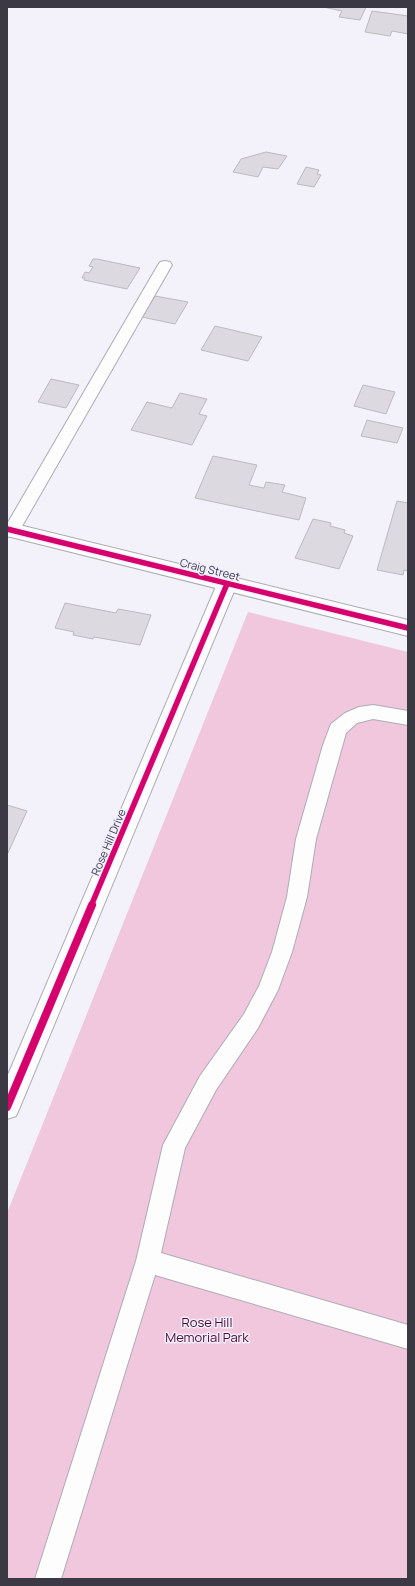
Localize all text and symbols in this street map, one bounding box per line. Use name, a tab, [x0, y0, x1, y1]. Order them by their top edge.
street label: Craig Street	[178, 554, 242, 584]
street label: Rose Hill Drive	[87, 806, 129, 878]
park label: Rose Hill Memorial Park	[165, 1313, 249, 1346]

